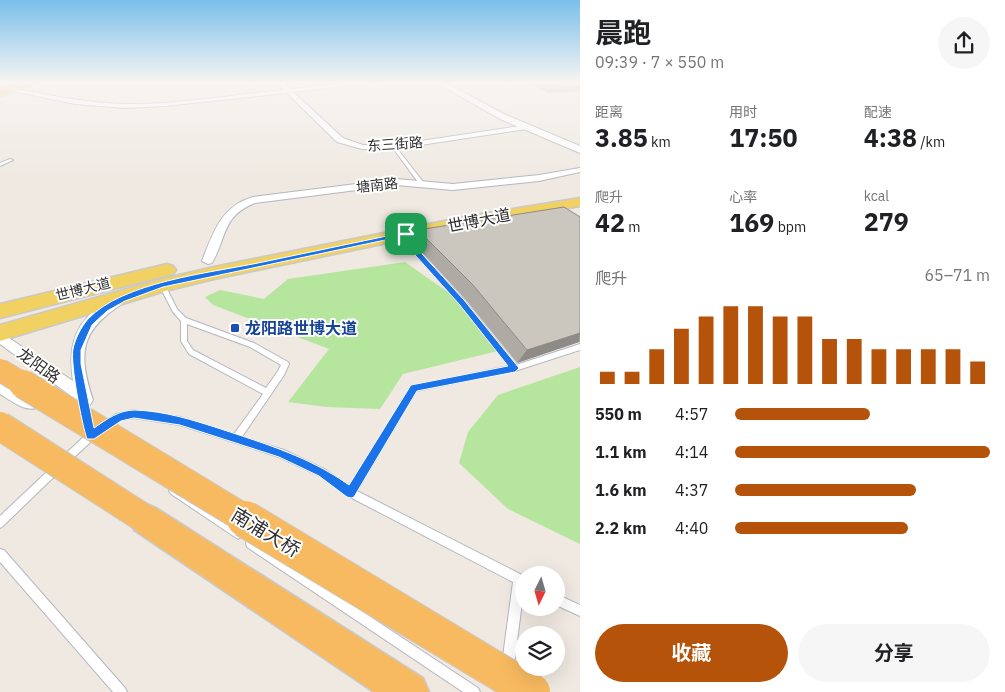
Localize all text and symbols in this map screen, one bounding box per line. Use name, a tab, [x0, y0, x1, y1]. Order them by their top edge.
text: 晨跑	[595, 14, 651, 51]
button: share	[938, 17, 990, 69]
text: 09:39 · 7 × 550 m	[595, 52, 724, 72]
text: 距离	[595, 103, 623, 121]
text: 用时	[729, 103, 757, 121]
text: 配速	[864, 103, 892, 121]
text: 3.85	[595, 121, 648, 154]
text: 17:50	[729, 121, 798, 154]
text: 4:38	[864, 121, 917, 154]
street label: 东三街路	[366, 133, 424, 155]
text: km	[648, 133, 671, 151]
text: /km	[917, 133, 945, 151]
street label: 塘南路	[355, 174, 399, 196]
text: kcal	[864, 187, 889, 205]
text: 爬升	[595, 188, 623, 206]
text: 心率	[729, 188, 757, 206]
street label: 世博大道	[446, 204, 512, 236]
text: 279	[864, 205, 909, 238]
text: 42	[595, 206, 625, 239]
text: 169	[729, 206, 774, 239]
pin	[385, 213, 427, 255]
text: m	[625, 218, 641, 236]
text: bpm	[774, 218, 806, 236]
icon: arrive	[392, 220, 420, 248]
text: 65–71 m	[924, 265, 990, 285]
text: 爬升	[595, 268, 627, 288]
street label: 世博大道	[54, 273, 112, 305]
place label: 龙阳路世博大道	[245, 318, 357, 338]
marker: 龙阳路世博大道	[229, 322, 241, 334]
street label: 龙阳路	[14, 343, 64, 387]
text: 550 m	[595, 404, 642, 424]
text: 4:57	[675, 404, 708, 424]
text: 1.1 km	[595, 442, 646, 462]
text: 4:14	[675, 442, 708, 462]
text: 1.6 km	[595, 480, 646, 500]
text: 4:37	[675, 480, 708, 500]
street label: 南浦大桥	[227, 502, 305, 562]
text: 2.2 km	[595, 518, 646, 538]
text: 4:40	[675, 518, 708, 538]
north arrow	[515, 566, 565, 616]
map controls	[515, 566, 565, 676]
button: 收藏	[595, 624, 788, 682]
button: 分享	[798, 624, 990, 682]
button: layers	[515, 626, 565, 676]

